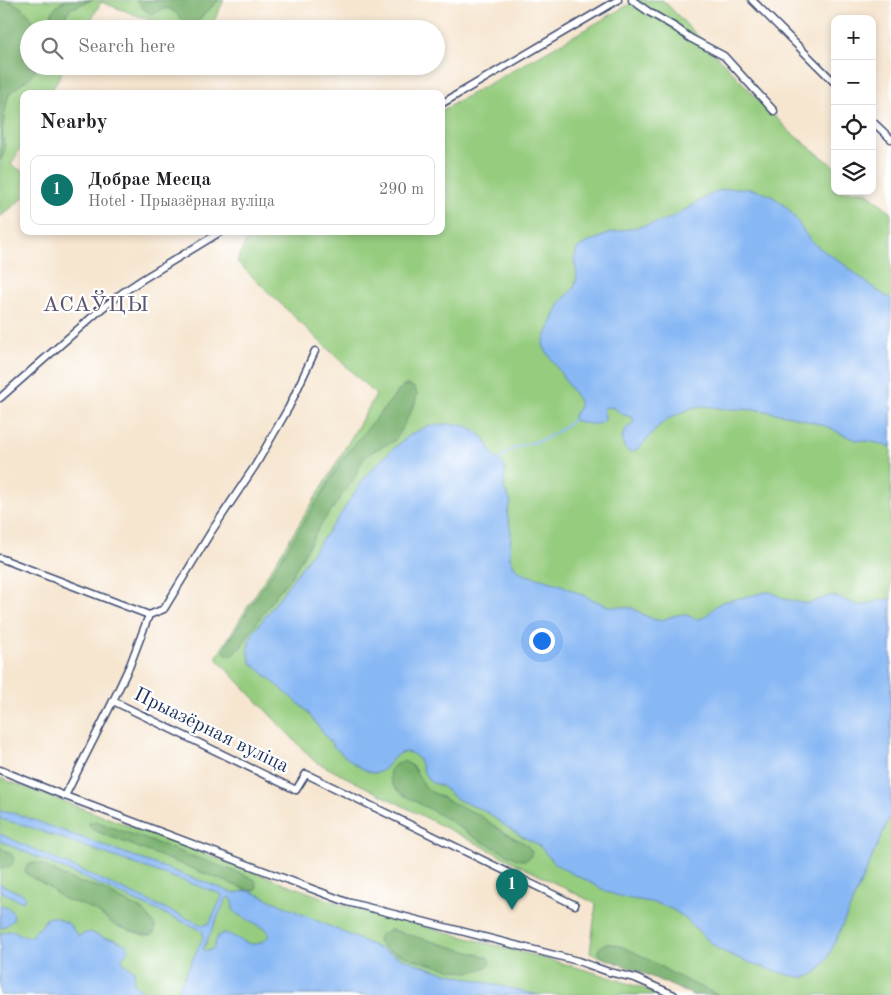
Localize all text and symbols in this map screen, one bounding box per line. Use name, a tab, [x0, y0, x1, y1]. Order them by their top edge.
map controls	[831, 15, 876, 195]
button: +	[831, 15, 876, 60]
search box	[20, 20, 445, 75]
icon: search	[38, 34, 66, 62]
text: Search here	[78, 38, 175, 57]
button: −	[831, 60, 876, 105]
button: locate	[831, 105, 876, 150]
text: Nearby	[40, 112, 108, 133]
button: layers	[831, 150, 876, 195]
text: Добрае Месца	[88, 171, 211, 190]
text: 1	[52, 182, 62, 198]
text: 290 m	[379, 182, 424, 198]
text: Hotel · Прыазёрная вуліца	[88, 194, 275, 210]
district label: АСАЎЦЫ	[42, 290, 150, 316]
your location	[529, 628, 555, 654]
street label: Прыазёрная вуліца	[130, 685, 292, 777]
pin: 1	[496, 869, 528, 910]

